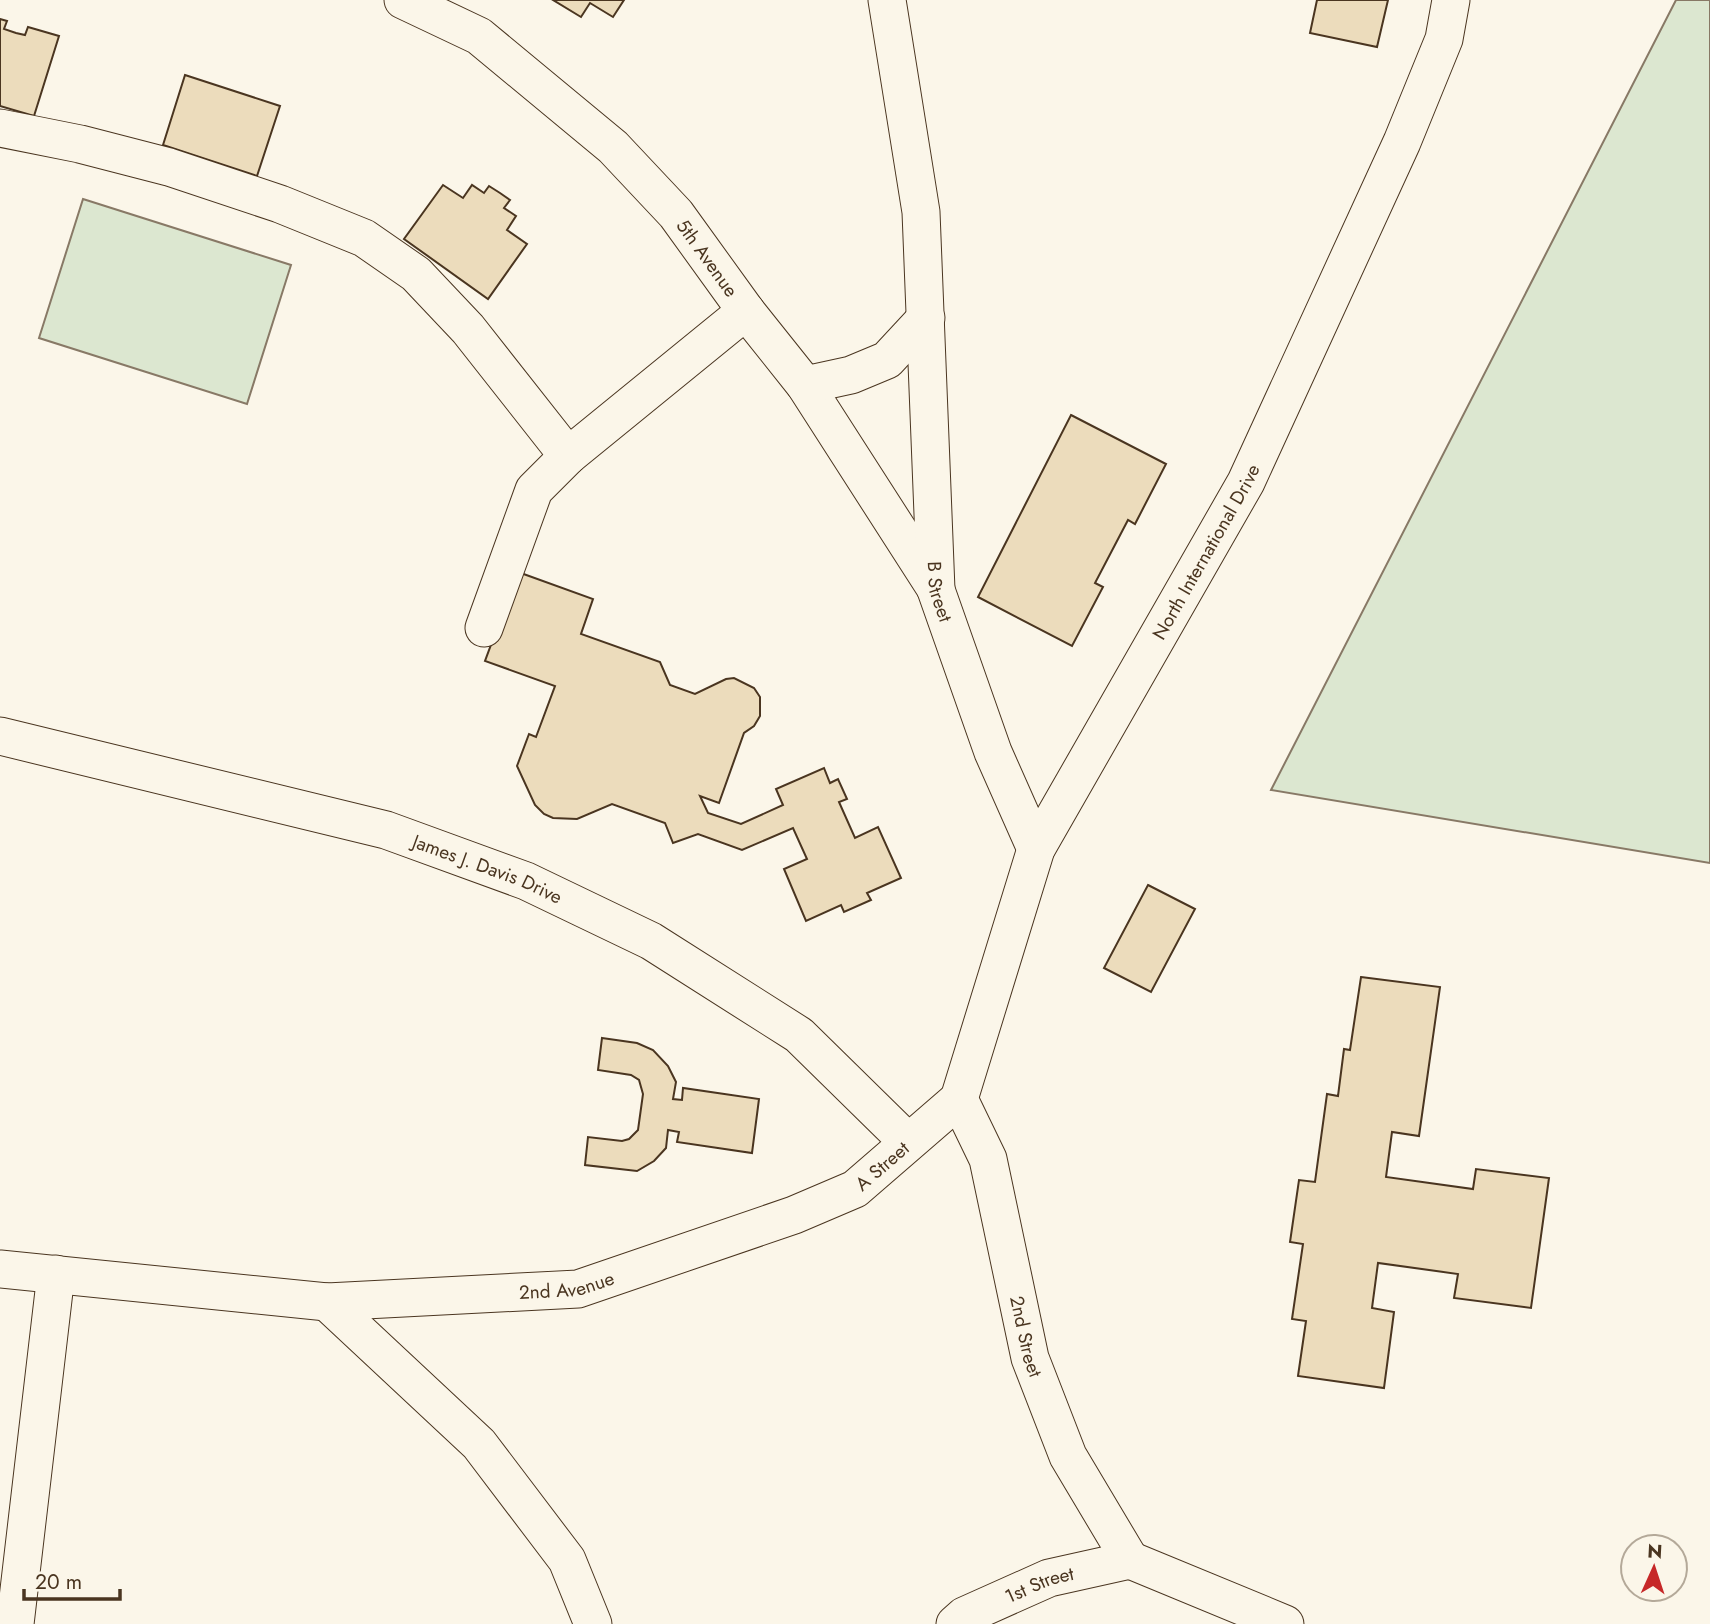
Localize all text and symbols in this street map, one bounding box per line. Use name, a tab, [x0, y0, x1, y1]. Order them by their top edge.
street label: 5th Avenue	[670, 214, 745, 303]
street label: North International Drive	[1146, 460, 1267, 645]
street label: B Street	[921, 561, 959, 626]
street label: James J. Davis Drive	[406, 827, 567, 911]
street label: A Street	[849, 1135, 915, 1197]
street label: 2nd Avenue	[518, 1265, 618, 1306]
street label: 2nd Street	[1003, 1293, 1049, 1381]
north arrow	[1619, 1533, 1689, 1603]
text: N	[1647, 1538, 1663, 1565]
scale bar	[24, 1558, 121, 1602]
street label: 1st Street	[1001, 1560, 1077, 1610]
text: 20 m	[35, 1567, 82, 1597]

